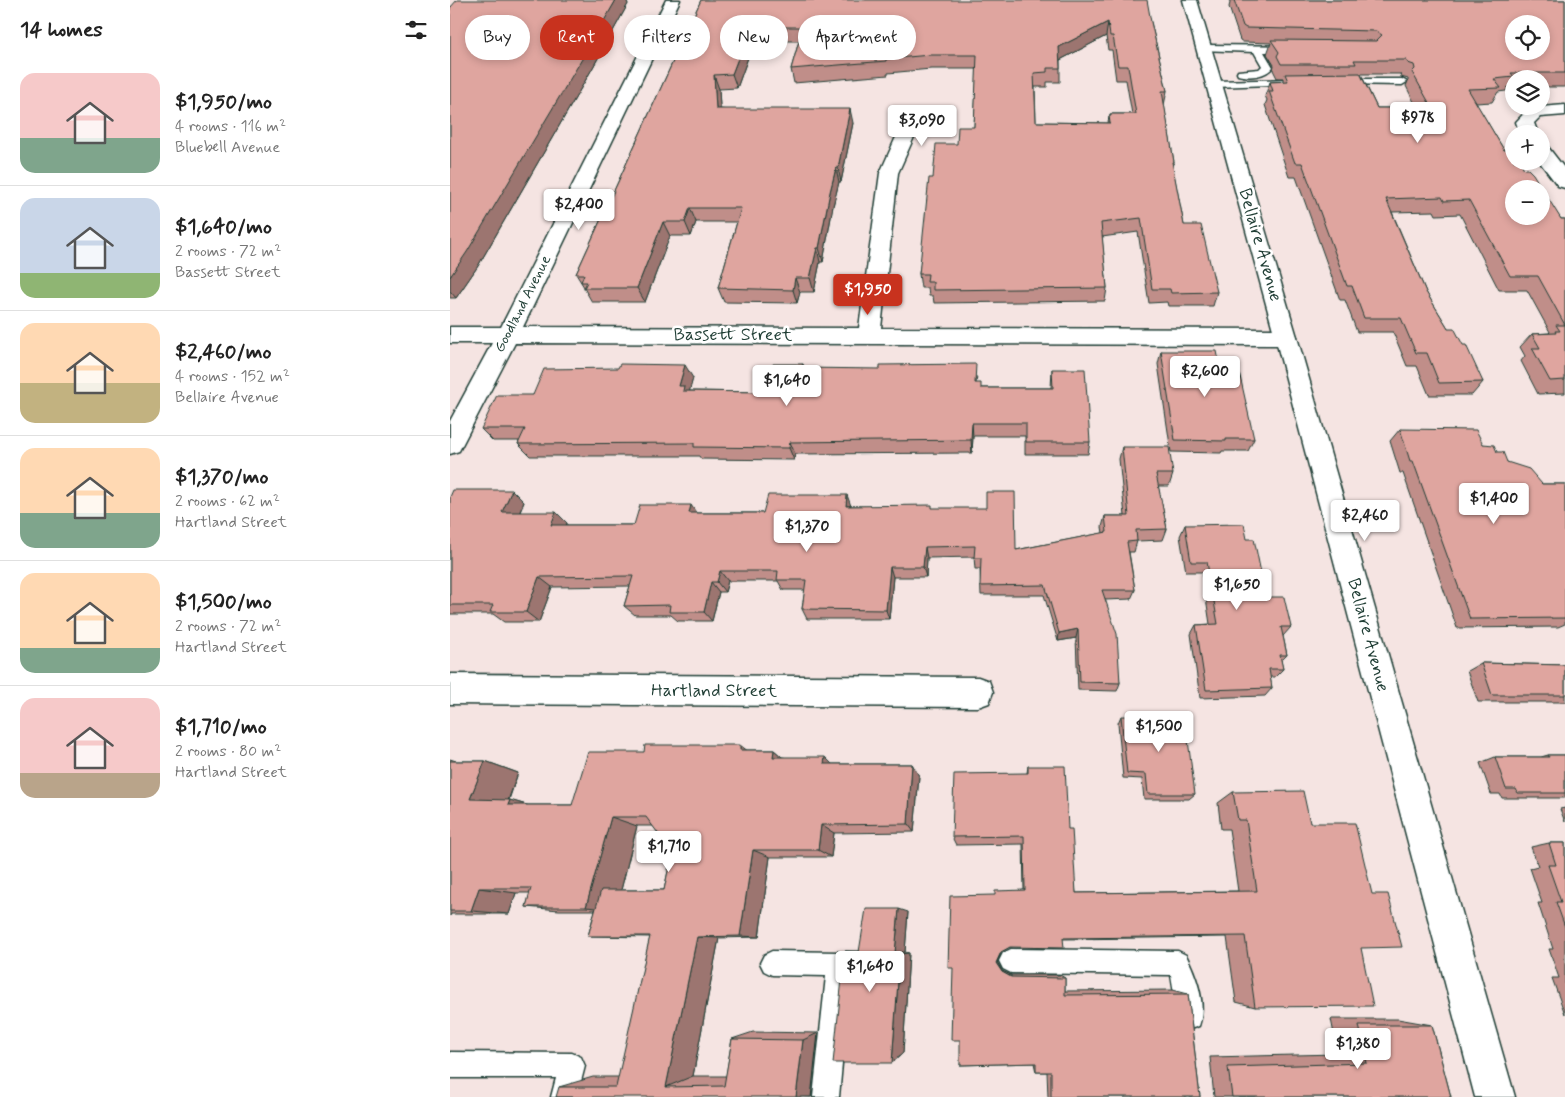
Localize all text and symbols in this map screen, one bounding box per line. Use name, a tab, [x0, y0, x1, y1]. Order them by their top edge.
chip: Buy	[465, 15, 530, 60]
chip: Rent	[540, 15, 614, 60]
chip: Filters	[624, 15, 710, 60]
chip: New	[720, 15, 788, 60]
chip: Apartment	[798, 15, 916, 60]
map controls	[1505, 15, 1550, 225]
button: locate	[1505, 15, 1550, 60]
text: 14 homes	[20, 16, 103, 44]
icon: filters	[402, 16, 430, 44]
button: layers	[1505, 70, 1550, 115]
text: $1,950/mo	[175, 88, 272, 116]
icon: home	[60, 93, 120, 153]
pin: $978	[1388, 102, 1448, 144]
pin: $3,090	[881, 104, 963, 147]
text: $978	[1401, 107, 1435, 128]
text: $3,090	[899, 110, 945, 131]
text: 4 rooms · 116 m²	[175, 116, 286, 137]
button: +	[1505, 125, 1550, 170]
text: Bluebell Avenue	[175, 137, 280, 158]
button: −	[1505, 180, 1550, 225]
street label: Bellaire Avenue	[1232, 186, 1288, 304]
pin: $2,400	[538, 188, 620, 231]
text: $2,400	[555, 194, 604, 215]
text: $1,640/mo	[175, 213, 272, 241]
icon: home	[60, 218, 120, 278]
text: 2 rooms · 72 m²	[175, 241, 281, 262]
street label: Goodland Avenue	[490, 252, 556, 356]
text: Bassett Street	[175, 262, 281, 283]
pin: $1,950	[827, 274, 909, 316]
text: $1,950	[844, 279, 892, 300]
street label: Bassett Street	[674, 323, 793, 347]
text: $2,460/mo	[175, 338, 271, 366]
icon: home	[60, 343, 120, 403]
pin: $2,600	[1164, 356, 1246, 398]
text: $2,600	[1181, 361, 1229, 382]
pin: $1,640	[746, 364, 828, 407]
text: 4 rooms · 152 m²	[175, 366, 290, 387]
text: $1,640	[763, 370, 811, 391]
text: Bellaire Avenue	[175, 387, 279, 408]
text: $1,370/mo	[175, 463, 268, 491]
icon: home	[60, 468, 120, 528]
pin: $1,400	[1453, 482, 1535, 525]
text: $1,400	[1470, 488, 1518, 509]
text: 2 rooms · 62 m²	[175, 491, 280, 512]
pin: $2,460	[1324, 500, 1406, 542]
text: $2,460	[1342, 505, 1388, 526]
pin: $1,370	[766, 510, 848, 553]
text: Hartland Street	[175, 512, 287, 533]
text: $1,370	[785, 516, 829, 537]
pin: $1,650	[1196, 568, 1278, 611]
text: $1,650	[1214, 574, 1260, 595]
street label: Bellaire Avenue	[1341, 576, 1395, 694]
text: $1,500/mo	[175, 588, 272, 616]
icon: home	[60, 593, 120, 653]
text: 2 rooms · 72 m²	[175, 616, 281, 637]
text: Hartland Street	[175, 637, 287, 658]
street label: Hartland Street	[651, 679, 777, 703]
pin: $1,500	[1118, 710, 1200, 753]
text: $1,710/mo	[175, 713, 267, 741]
text: $1,500	[1135, 716, 1183, 737]
icon: home	[60, 718, 120, 778]
text: 2 rooms · 80 m²	[175, 741, 281, 762]
text: Hartland Street	[175, 762, 287, 783]
pin: $1,710	[628, 830, 710, 873]
text: $1,710	[647, 836, 691, 857]
pin: $1,640	[829, 950, 911, 993]
text: $1,640	[846, 956, 894, 977]
pin: $1,380	[1317, 1028, 1399, 1070]
text: $1,380	[1336, 1033, 1380, 1054]

